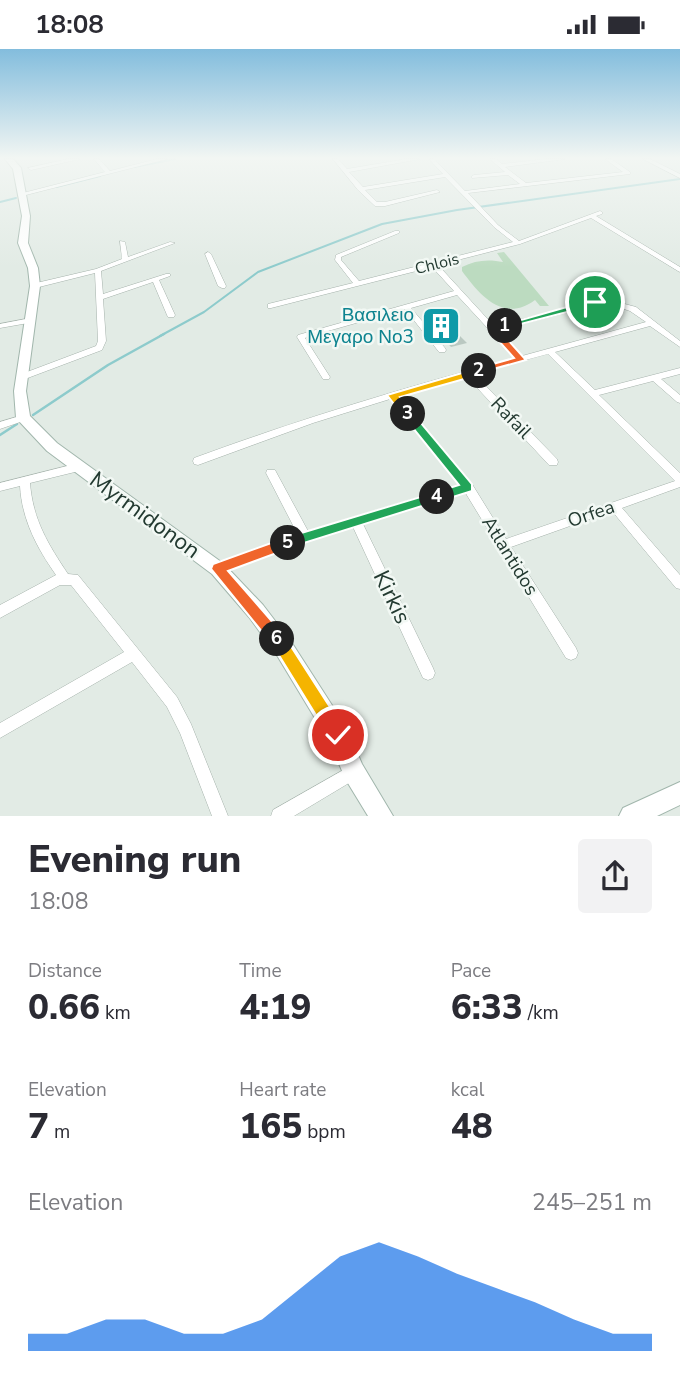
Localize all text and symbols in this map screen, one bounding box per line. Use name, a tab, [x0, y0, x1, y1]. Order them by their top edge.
text: 18:08	[35, 7, 104, 42]
street label: Chlois	[413, 248, 461, 280]
pin	[565, 272, 625, 332]
icon: arrive	[576, 283, 614, 321]
place label: Βασιλειο Μεγαρο Νο3	[307, 302, 414, 350]
building icon: Βασιλειο Μεγαρο Νο3	[420, 305, 462, 347]
pin: 1	[488, 309, 522, 343]
text: 1	[499, 312, 510, 338]
pin: 2	[462, 353, 496, 389]
text: 2	[473, 357, 484, 383]
street label: Rafail	[485, 391, 538, 445]
pin: 3	[390, 397, 426, 431]
text: 3	[402, 400, 413, 426]
street label: Myrmidonon	[83, 464, 207, 566]
pin: 4	[420, 479, 454, 515]
text: 4	[431, 483, 442, 509]
street label: Orfea	[564, 494, 618, 534]
street label: Atlantidos	[476, 512, 544, 600]
pin: 5	[270, 525, 306, 561]
text: 5	[282, 529, 293, 555]
street label: Kirkis	[366, 565, 418, 629]
pin: 6	[260, 621, 294, 657]
text: 6	[271, 625, 282, 651]
pin	[308, 705, 368, 765]
icon: check	[319, 716, 357, 754]
text: Evening run	[28, 834, 241, 885]
button: share	[578, 839, 652, 913]
text: 18:08	[28, 886, 88, 917]
text: Distance	[28, 958, 102, 984]
text: Time	[239, 958, 282, 984]
text: Pace	[451, 958, 491, 984]
text: 0.66	[28, 984, 100, 1031]
text: 4:19	[239, 984, 311, 1031]
text: 6:33	[451, 984, 523, 1031]
text: km	[100, 1000, 131, 1026]
text: /km	[523, 1000, 559, 1026]
text: Elevation	[28, 1077, 107, 1103]
text: Heart rate	[239, 1077, 326, 1103]
text: kcal	[451, 1077, 484, 1103]
text: 7	[28, 1103, 49, 1150]
text: 165	[239, 1103, 302, 1150]
text: 48	[451, 1103, 493, 1150]
text: m	[49, 1119, 70, 1145]
text: bpm	[302, 1119, 346, 1145]
text: Elevation	[28, 1187, 123, 1218]
text: 245–251 m	[532, 1187, 652, 1218]

